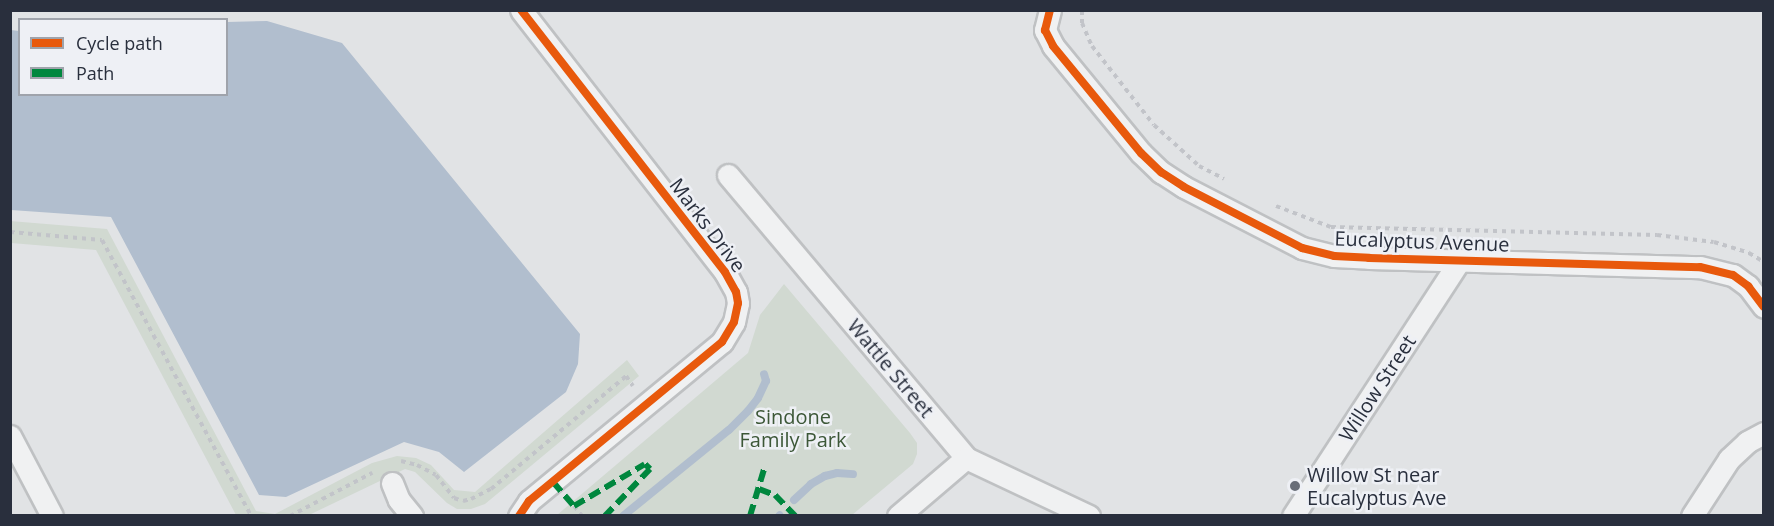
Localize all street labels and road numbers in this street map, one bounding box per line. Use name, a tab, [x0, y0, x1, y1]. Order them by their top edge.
street label: Marks Drive	[665, 173, 751, 277]
street label: Eucalyptus Avenue	[1334, 226, 1510, 256]
street label: Wattle Street	[843, 314, 939, 422]
street label: Willow Street	[1334, 330, 1420, 446]

